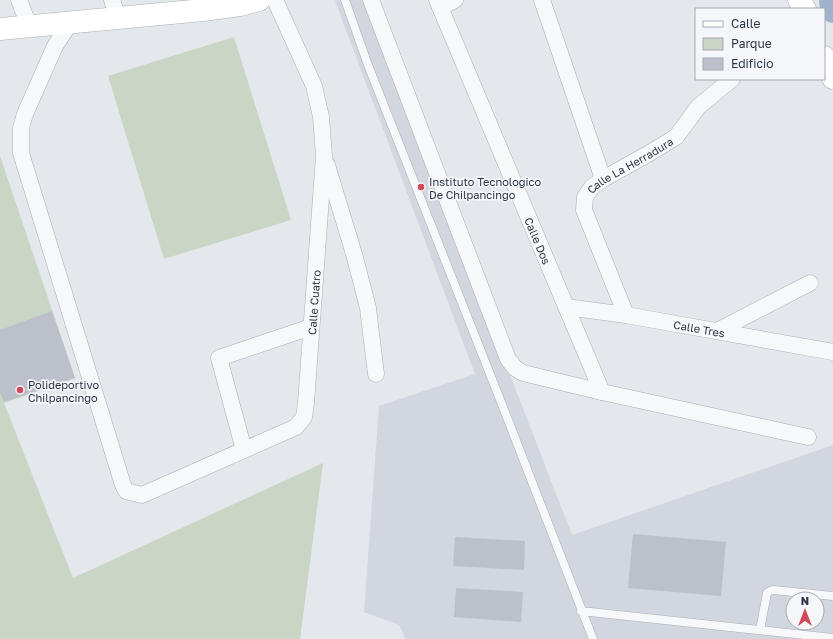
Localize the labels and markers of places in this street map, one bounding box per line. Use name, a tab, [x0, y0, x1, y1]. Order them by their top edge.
place label: Instituto Tecnologico De Chilpancingo	[429, 175, 541, 201]
marker: Instituto Tecnologico De Chilpancingo	[416, 182, 426, 192]
place label: Polideportivo Chilpancingo	[28, 378, 99, 404]
marker: Polideportivo Chilpancingo	[15, 385, 25, 395]

